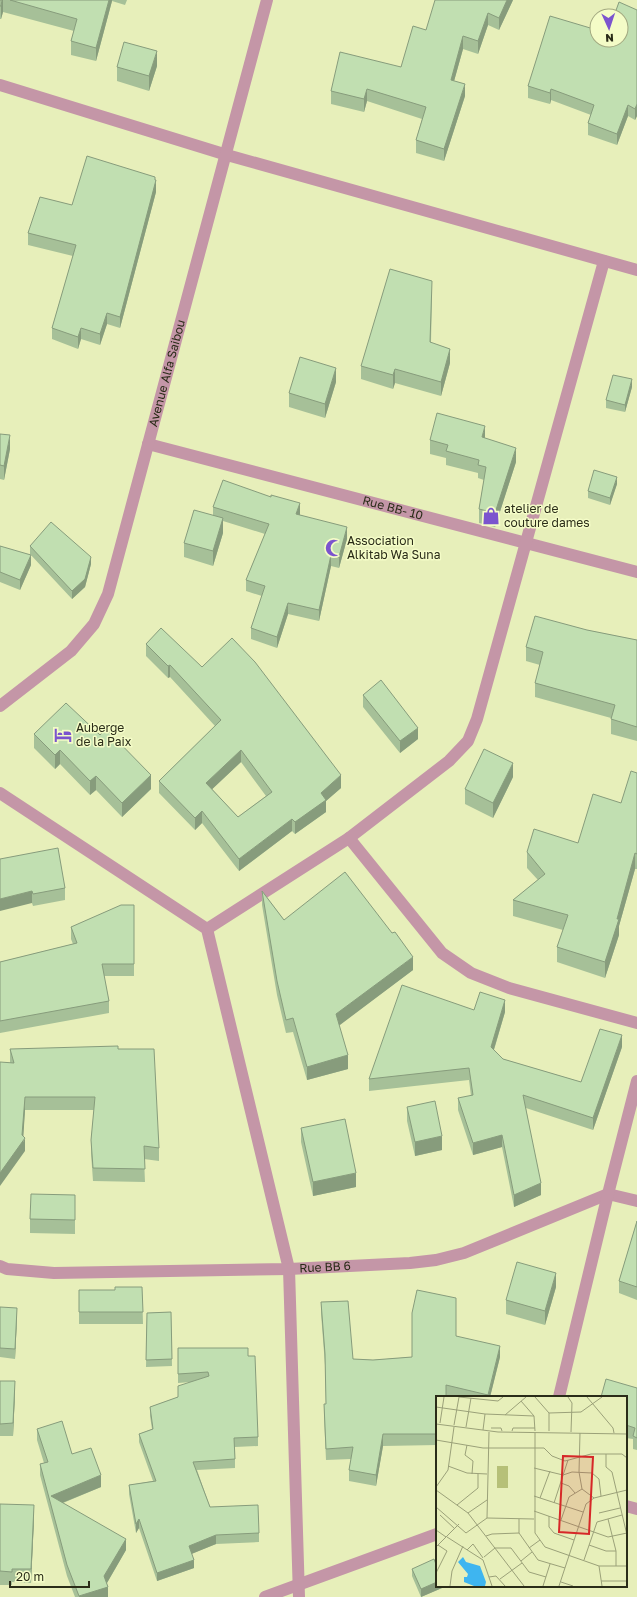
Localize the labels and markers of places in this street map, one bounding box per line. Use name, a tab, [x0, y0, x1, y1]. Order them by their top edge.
place label: atelier de couture dames	[504, 501, 590, 530]
shop icon: atelier de couture dames	[481, 506, 501, 526]
place label: Association Alkitab Wa Suna	[347, 533, 441, 562]
mosque icon: Association Alkitab Wa Suna	[324, 538, 344, 558]
place label: Auberge de la Paix	[76, 720, 132, 749]
hotel icon: Auberge de la Paix	[53, 725, 73, 745]

